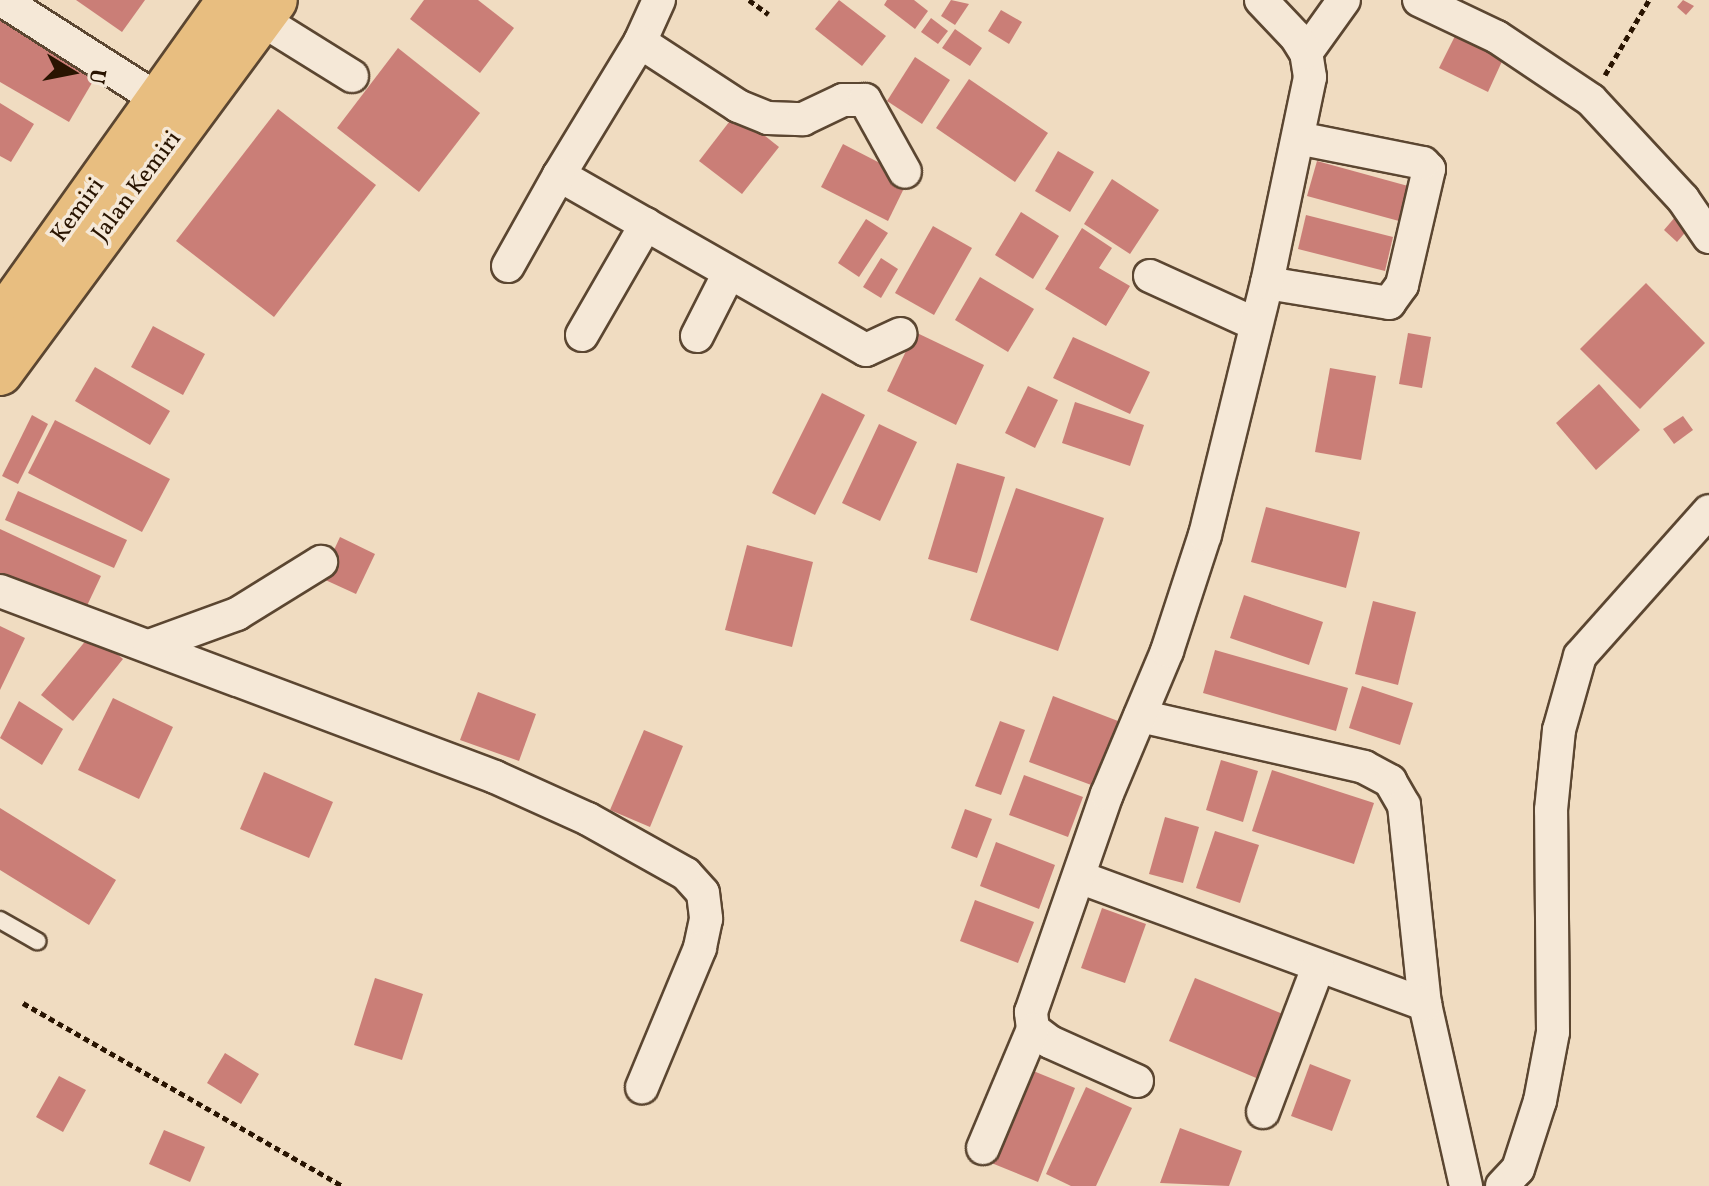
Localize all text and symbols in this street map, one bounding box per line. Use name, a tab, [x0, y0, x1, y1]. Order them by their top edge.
north arrow	[32, 32, 112, 112]
text: U	[80, 66, 113, 86]
street label: Jalan Kemiri	[87, 126, 189, 248]
street label: Kemiri	[46, 173, 112, 249]

